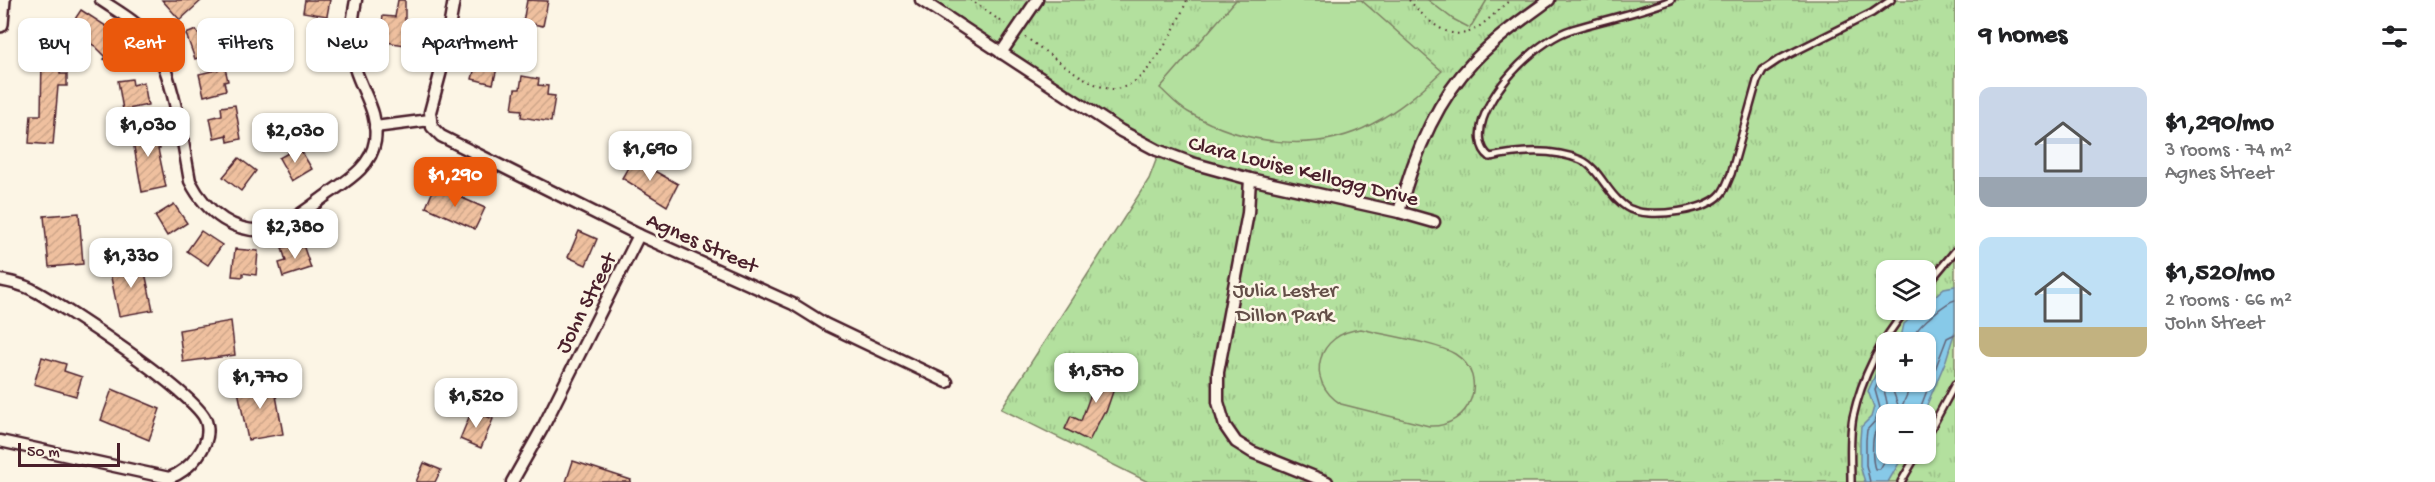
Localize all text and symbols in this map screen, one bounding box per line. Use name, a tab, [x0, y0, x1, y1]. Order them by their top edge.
chip: Buy	[18, 18, 91, 72]
chip: Rent	[103, 18, 185, 72]
chip: Filters	[197, 18, 294, 72]
chip: New	[306, 18, 389, 72]
chip: Apartment	[401, 18, 537, 72]
icon: filters	[2378, 20, 2411, 53]
text: 9 homes	[1979, 21, 2067, 52]
pin: $1,030	[99, 107, 197, 158]
text: $1,290/mo	[2165, 109, 2274, 140]
icon: home	[2027, 111, 2099, 183]
pin: $2,030	[246, 113, 344, 164]
text: $1,030	[120, 115, 176, 138]
text: $2,030	[266, 121, 324, 144]
pin: $1,690	[601, 131, 699, 182]
street label: Clara Louise Kellogg Drive	[1185, 132, 1421, 214]
text: $1,690	[623, 139, 677, 162]
text: 3 rooms · 74 m²	[2165, 140, 2292, 163]
pin: $1,290	[406, 157, 504, 208]
text: Agnes Street	[2165, 163, 2273, 186]
text: $1,290	[428, 165, 482, 188]
pin: $2,380	[246, 209, 344, 260]
street label: Agnes Street	[642, 209, 763, 282]
text: $2,380	[266, 217, 324, 240]
pin: $1,330	[82, 238, 180, 289]
text: $1,330	[103, 246, 159, 269]
street label: John Street	[551, 247, 625, 358]
text: $1,520/mo	[2165, 259, 2275, 290]
map controls	[1876, 260, 1936, 464]
button: layers	[1876, 260, 1936, 320]
icon: home	[2027, 261, 2099, 333]
park label: Julia Lester Dillon Park	[1233, 279, 1340, 330]
text: 2 rooms · 66 m²	[2165, 290, 2292, 313]
text: John Street	[2165, 313, 2264, 336]
button: +	[1876, 332, 1936, 392]
pin: $1,570	[1047, 353, 1145, 404]
pin: $1,770	[211, 359, 309, 410]
text: $1,570	[1068, 361, 1124, 384]
text: $1,770	[232, 367, 288, 390]
pin: $1,520	[427, 378, 525, 429]
text: $1,520	[448, 386, 504, 409]
button: −	[1876, 404, 1936, 464]
scale bar	[18, 440, 120, 468]
text: 50 m	[27, 444, 60, 463]

